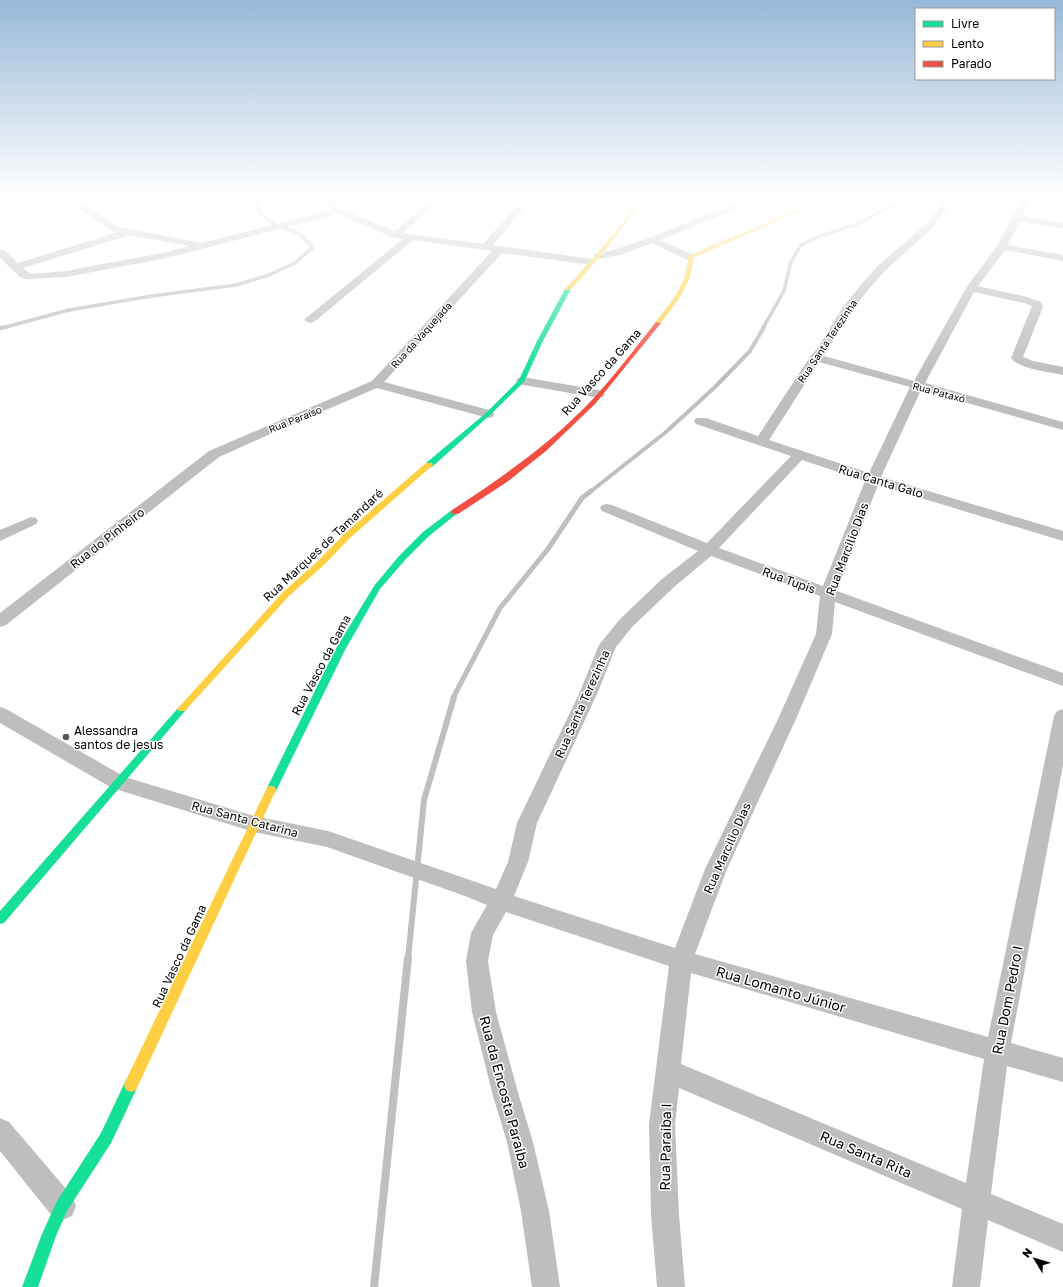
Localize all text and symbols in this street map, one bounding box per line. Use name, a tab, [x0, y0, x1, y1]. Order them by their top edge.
legend	[915, 8, 1055, 80]
text: Livre	[951, 16, 979, 31]
text: Lento	[951, 36, 984, 51]
text: Parado	[951, 56, 991, 71]
street label: Rua Santa Terezinha	[795, 297, 859, 385]
street label: Rua da Vaquejada	[388, 299, 454, 371]
street label: Rua Vasco da Gama	[558, 325, 644, 419]
street label: Rua Pataxó	[911, 379, 967, 405]
street label: Rua Paraíso	[267, 403, 323, 435]
street label: Rua Canta Galo	[837, 461, 925, 501]
street label: Rua Marques de Tamandaré	[260, 485, 386, 605]
street label: Rua Marcilio Dias	[822, 500, 872, 598]
street label: Rua do Pinheiro	[67, 504, 147, 572]
street label: Rua Tupis	[760, 563, 818, 597]
street label: Rua Vasco da Gama	[288, 612, 354, 718]
street label: Rua Santa Terezinha	[551, 648, 613, 760]
place label: Alessandra santos de jesus	[74, 723, 163, 752]
marker: Alessandra santos de jesus	[61, 732, 71, 742]
street label: Rua Santa Catarina	[190, 798, 300, 840]
street label: Rua Marcilio Dias	[700, 800, 754, 896]
street label: Rua Vasco da Gama	[149, 902, 209, 1010]
street label: Rua Dom Pedro I	[988, 944, 1026, 1056]
street label: Rua Lomanto Júnior	[714, 962, 848, 1016]
street label: Rua da Encosta Paraiba	[476, 1014, 534, 1170]
street label: Rua Paraiba I	[656, 1103, 674, 1191]
street label: Rua Santa Rita	[817, 1127, 915, 1181]
north arrow	[1015, 1239, 1055, 1279]
text: N	[1019, 1245, 1034, 1260]

